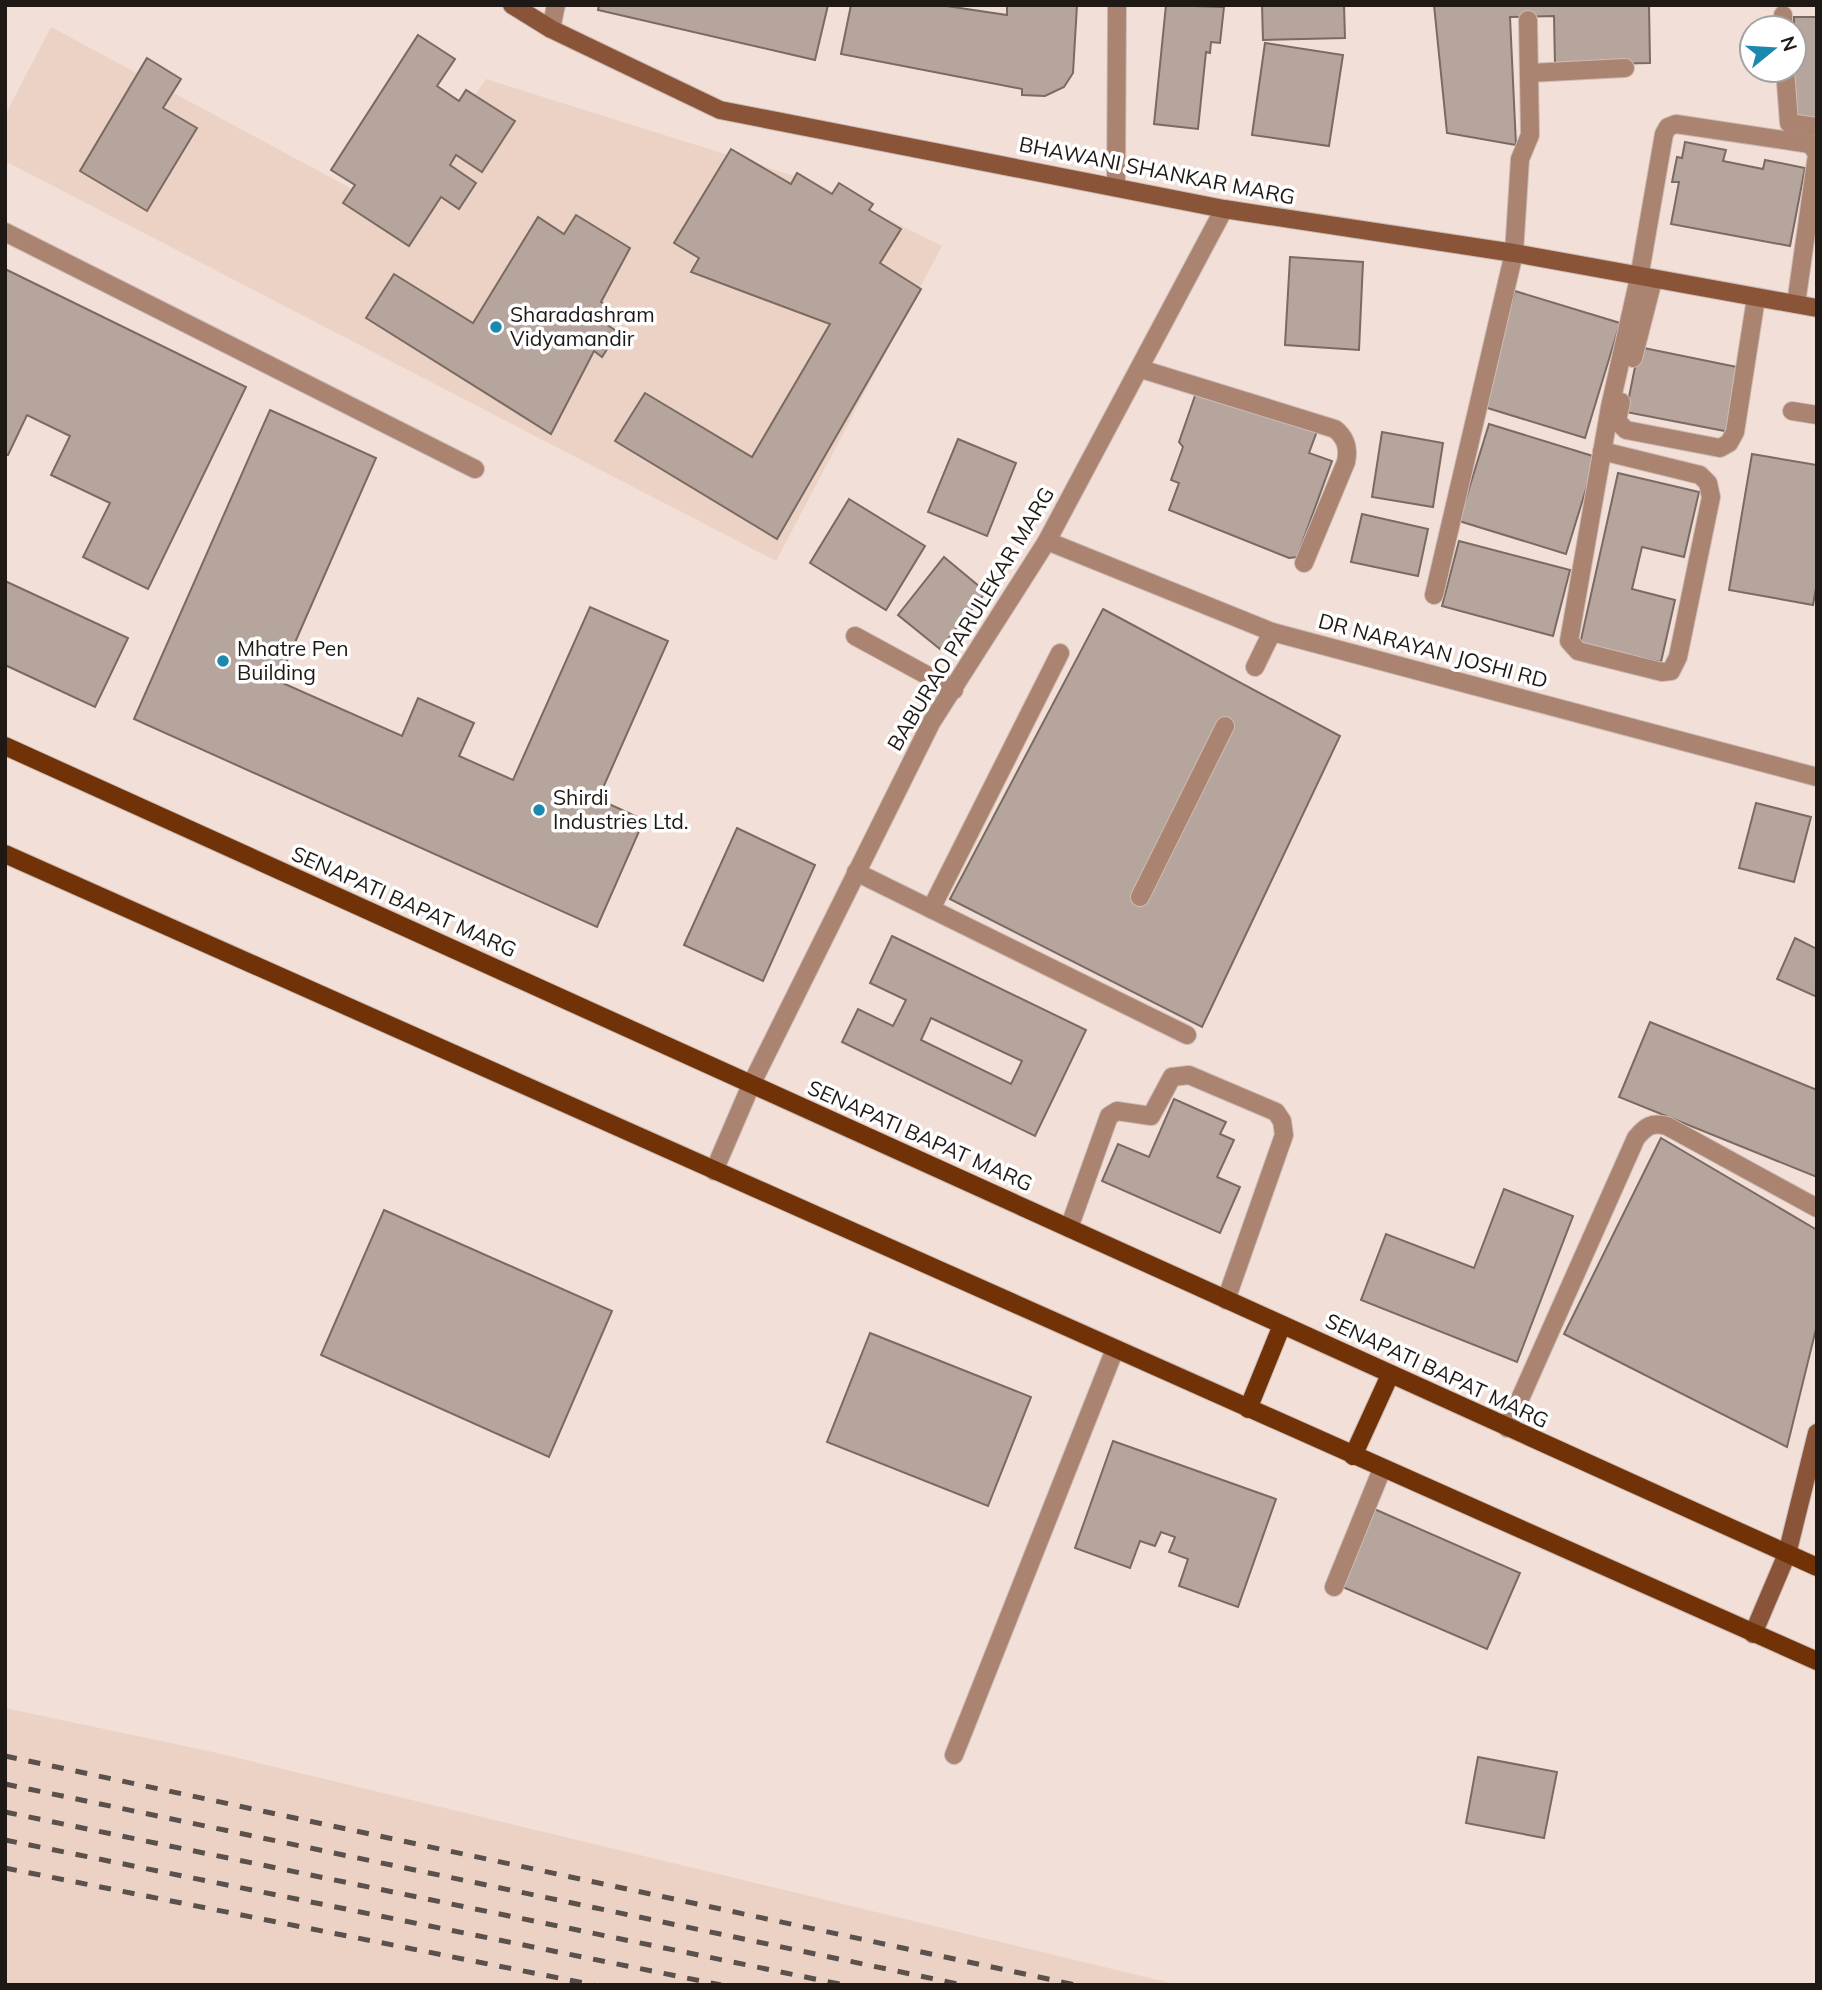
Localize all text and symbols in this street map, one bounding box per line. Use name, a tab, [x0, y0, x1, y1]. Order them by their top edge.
north arrow	[1738, 14, 1808, 84]
text: N	[1776, 33, 1803, 54]
street label: BHAWANI SHANKAR MARG	[1017, 130, 1297, 210]
place label: Sharadashram Vidyamandir	[510, 301, 655, 351]
marker: Sharadashram Vidyamandir	[488, 319, 504, 335]
street label: BABURAO PARULEKAR MARG	[881, 482, 1059, 755]
street label: DR NARAYAN JOSHI RD	[1316, 607, 1551, 693]
place label: Mhatre Pen Building	[237, 635, 349, 685]
marker: Mhatre Pen Building	[215, 653, 231, 669]
place label: Shirdi Industries Ltd.	[553, 784, 689, 834]
marker: Shirdi Industries Ltd.	[531, 802, 547, 818]
street label: SENAPATI BAPAT MARG	[288, 840, 521, 962]
street label: SENAPATI BAPAT MARG	[804, 1074, 1037, 1196]
street label: SENAPATI BAPAT MARG	[1322, 1307, 1553, 1433]

